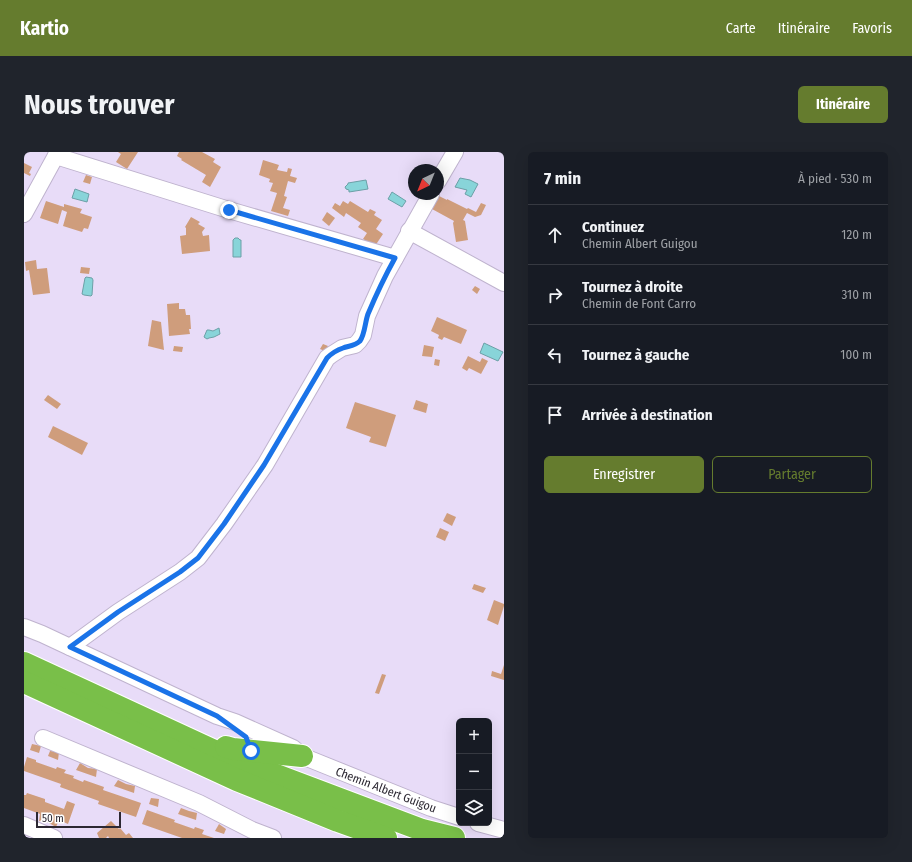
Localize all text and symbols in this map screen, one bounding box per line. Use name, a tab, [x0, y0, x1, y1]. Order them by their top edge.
text: Kartio	[20, 17, 69, 40]
text: Carte	[726, 20, 756, 37]
text: Itinéraire	[778, 20, 830, 37]
text: Favoris	[852, 20, 892, 37]
button: Itinéraire	[798, 86, 888, 123]
text: Nous trouver	[24, 88, 175, 121]
north arrow	[408, 164, 444, 200]
text: 7 min	[544, 168, 581, 189]
text: À pied · 530 m	[798, 171, 872, 186]
route end	[220, 201, 238, 219]
text: Continuez	[582, 218, 644, 236]
icon: ahead	[544, 224, 566, 246]
text: 120 m	[841, 227, 872, 242]
text: Chemin Albert Guigou	[582, 236, 697, 251]
text: Tournez à droite	[582, 278, 683, 296]
icon: right	[544, 284, 566, 306]
text: 310 m	[842, 287, 872, 302]
text: Chemin de Font Carro	[582, 296, 696, 311]
icon: left	[544, 344, 566, 366]
text: Tournez à gauche	[582, 346, 689, 364]
text: 100 m	[840, 347, 872, 362]
icon: arrive	[544, 404, 566, 426]
text: Arrivée à destination	[582, 406, 713, 424]
button: Enregistrer	[544, 456, 704, 493]
button: Partager	[712, 456, 872, 493]
map controls	[456, 718, 492, 826]
button: +	[456, 718, 492, 754]
route start	[242, 742, 260, 760]
button: −	[456, 754, 492, 790]
street label: Chemin Albert Guigou	[334, 764, 438, 816]
button: layers	[456, 790, 492, 826]
scale bar	[36, 810, 121, 829]
text: 50 m	[42, 812, 64, 825]

